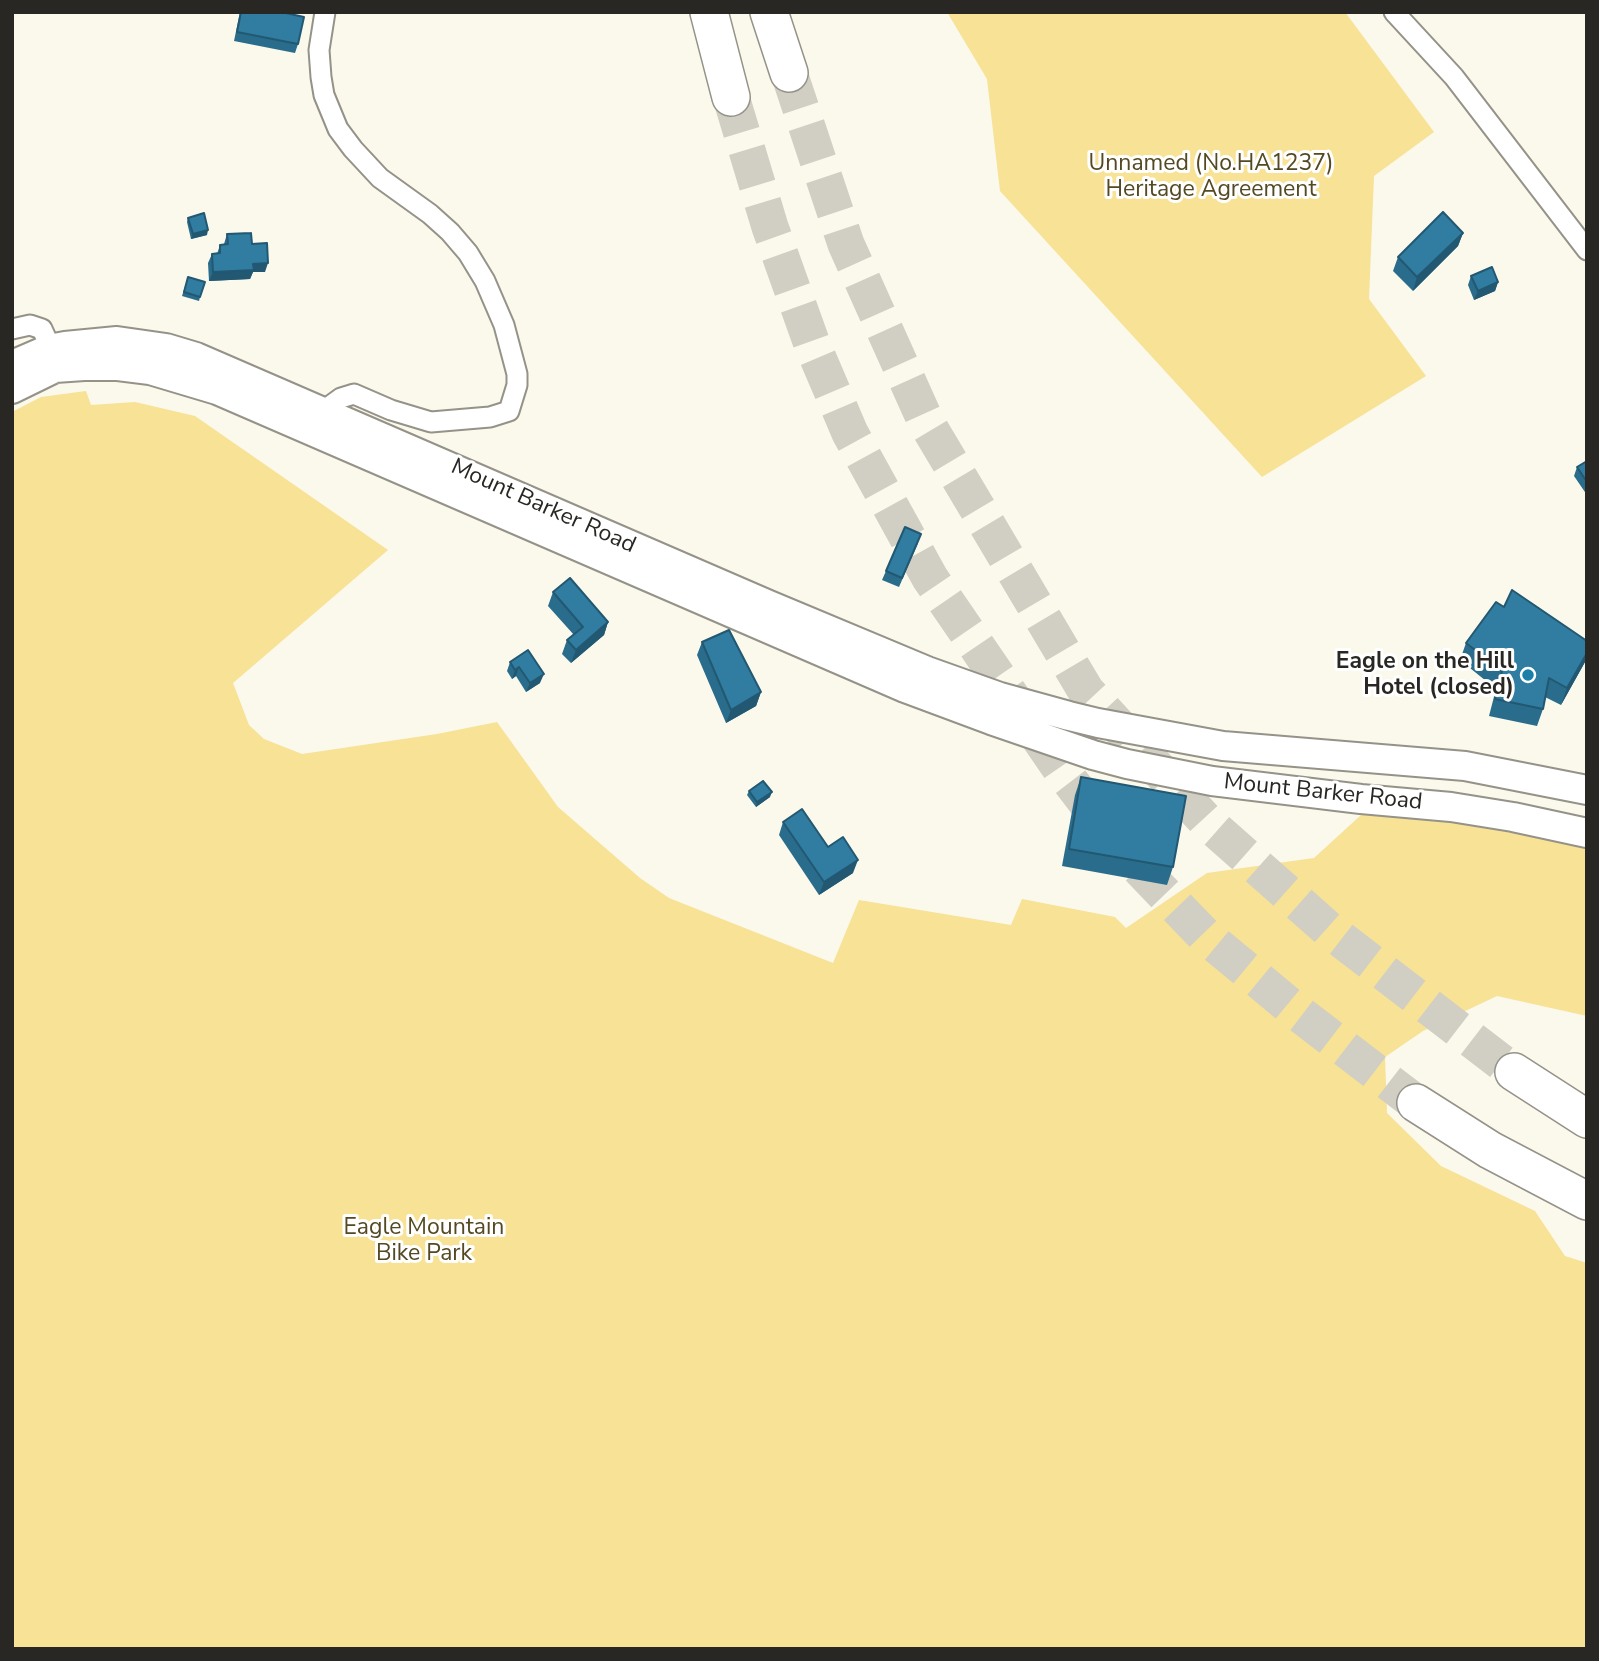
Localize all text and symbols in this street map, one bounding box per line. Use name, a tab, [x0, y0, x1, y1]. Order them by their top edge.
park label: Unnamed (No.HA1237) Heritage Agreement	[1089, 150, 1333, 204]
street label: Mount Barker Road	[446, 454, 640, 560]
place label: Eagle on the Hill Hotel (closed)	[1336, 648, 1514, 702]
marker: Eagle on the Hill Hotel (closed)	[1520, 667, 1536, 683]
street label: Mount Barker Road	[1222, 769, 1424, 817]
park label: Eagle Mountain Bike Park	[344, 1214, 504, 1268]

